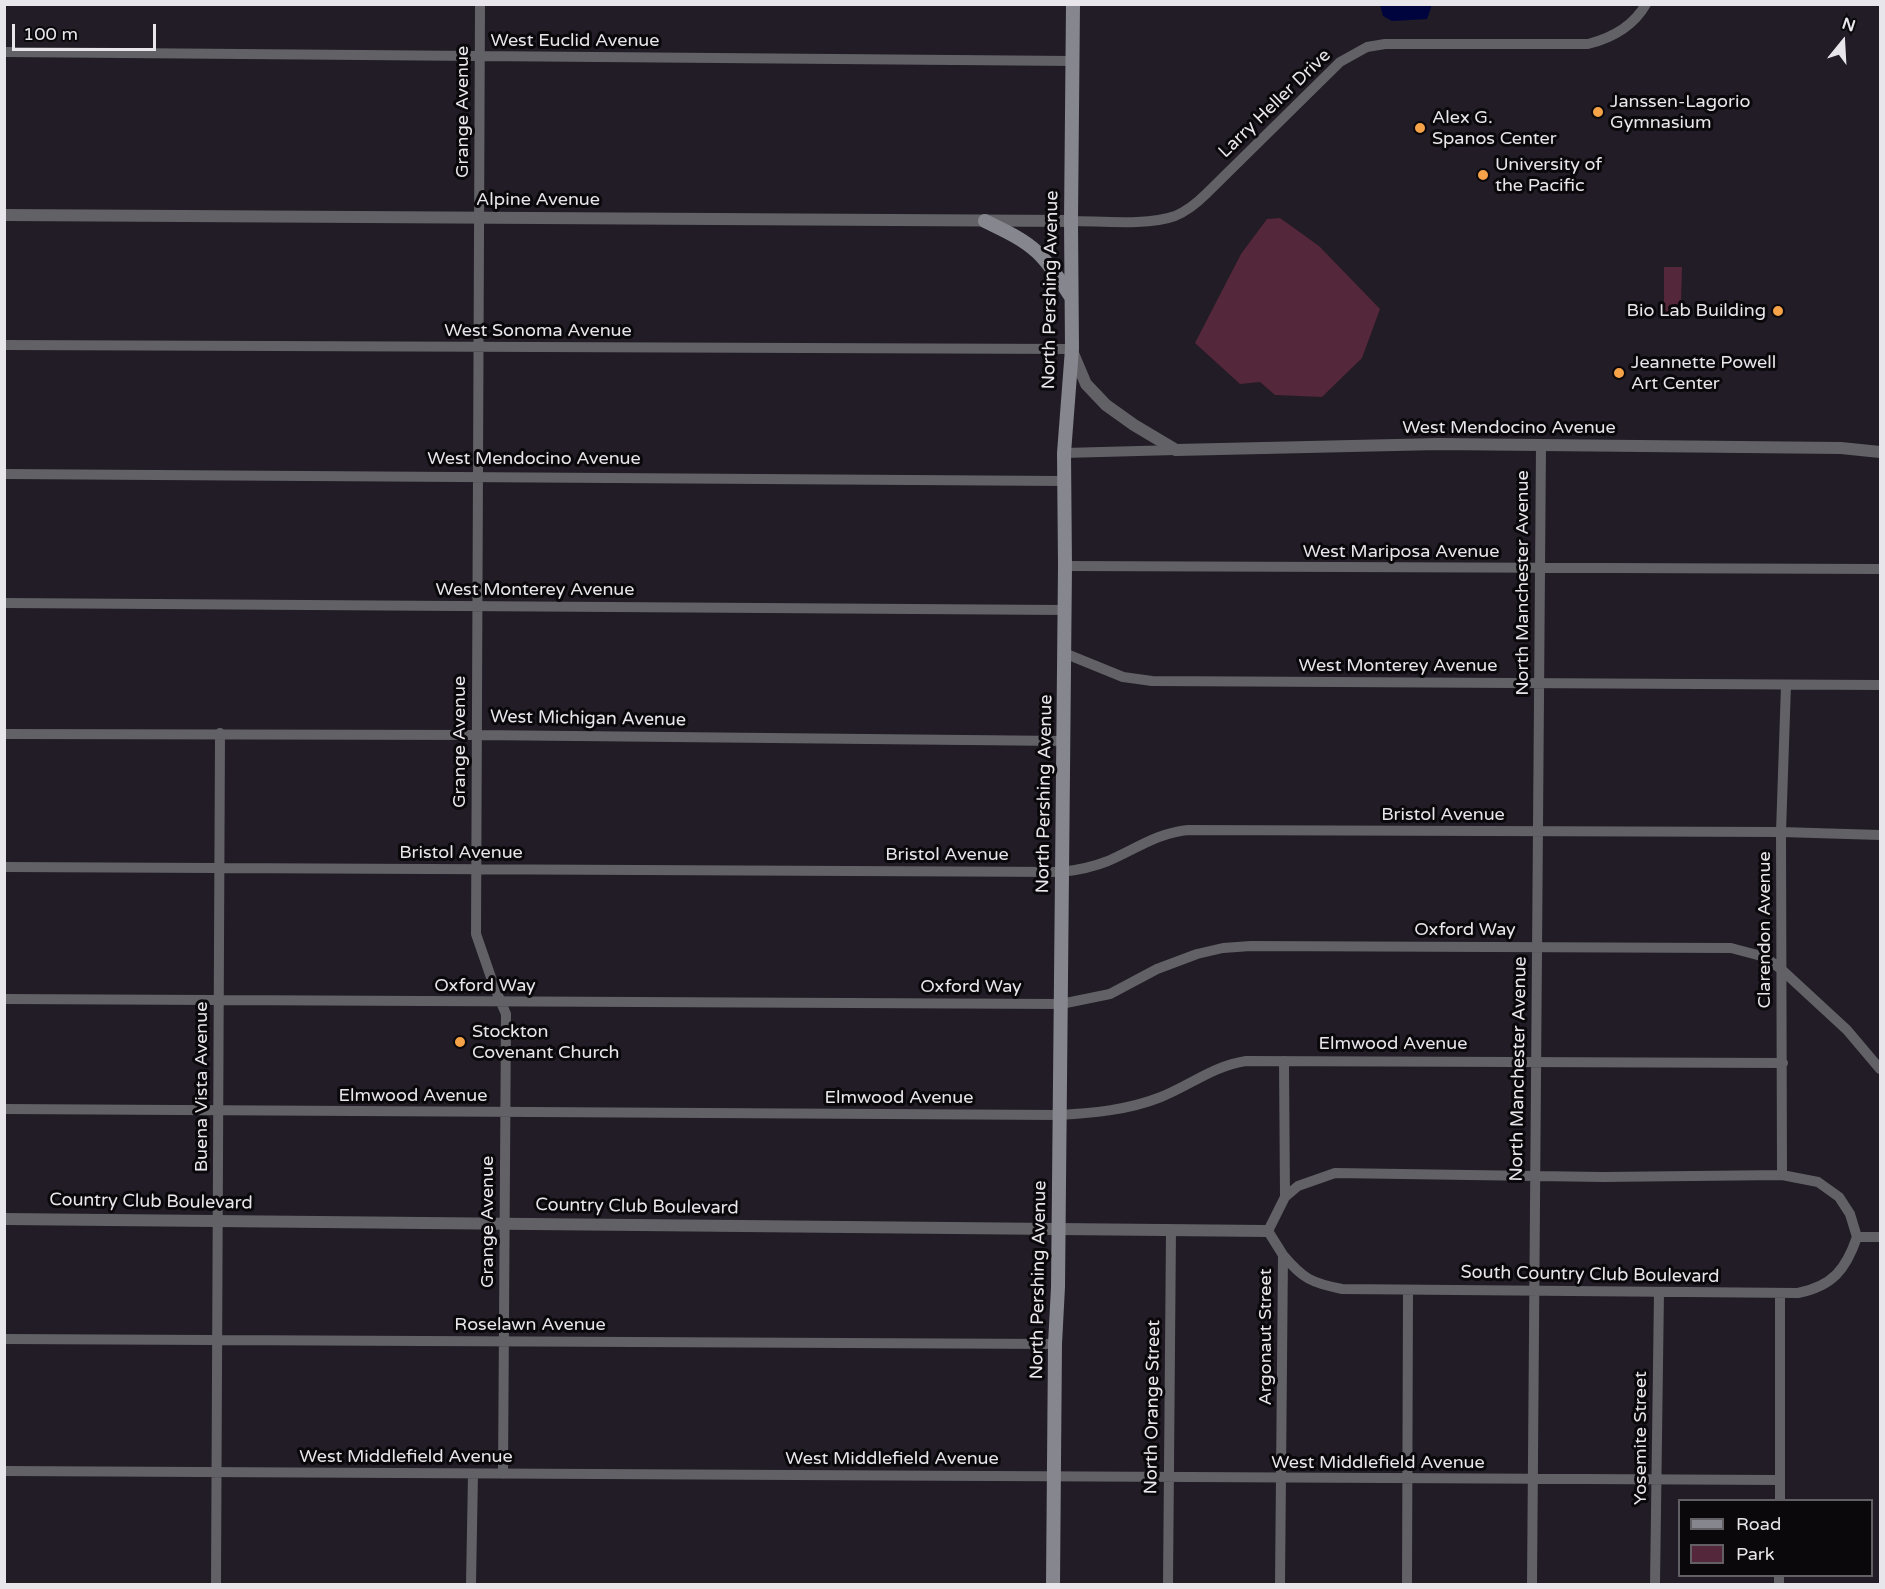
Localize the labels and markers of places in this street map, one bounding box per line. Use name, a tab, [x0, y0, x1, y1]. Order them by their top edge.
place label: Janssen-Lagorio Gymnasium	[1610, 91, 1750, 134]
marker: Janssen-Lagorio Gymnasium	[1591, 105, 1605, 119]
place label: Alex G. Spanos Center	[1432, 107, 1557, 150]
marker: Alex G. Spanos Center	[1413, 121, 1427, 135]
place label: University of the Pacific	[1495, 154, 1602, 196]
marker: University of the Pacific	[1476, 168, 1490, 182]
place label: Bio Lab Building	[1627, 300, 1766, 322]
marker: Bio Lab Building	[1771, 304, 1785, 318]
place label: Jeannette Powell Art Center	[1631, 352, 1776, 394]
marker: Jeannette Powell Art Center	[1612, 366, 1626, 380]
place label: Stockton Covenant Church	[472, 1021, 620, 1064]
marker: Stockton Covenant Church	[453, 1035, 467, 1049]

